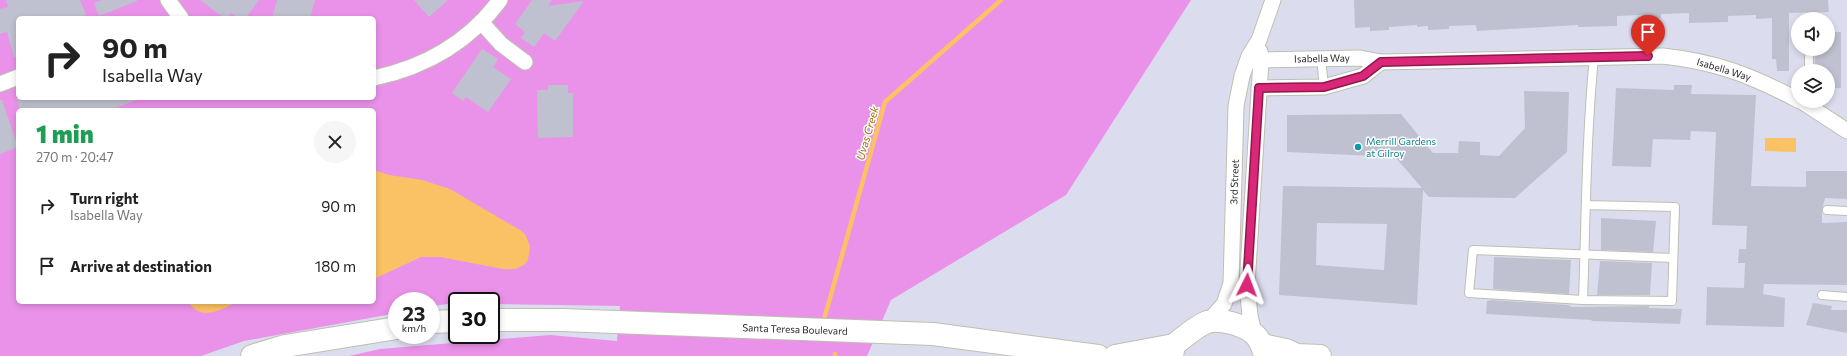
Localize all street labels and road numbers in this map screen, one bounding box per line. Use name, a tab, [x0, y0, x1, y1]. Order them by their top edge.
street label: Isabella Way	[1294, 52, 1350, 64]
street label: Isabella Way	[1695, 55, 1753, 83]
street label: 3rd Street	[1227, 159, 1241, 205]
street label: Santa Teresa Boulevard	[742, 321, 848, 337]

